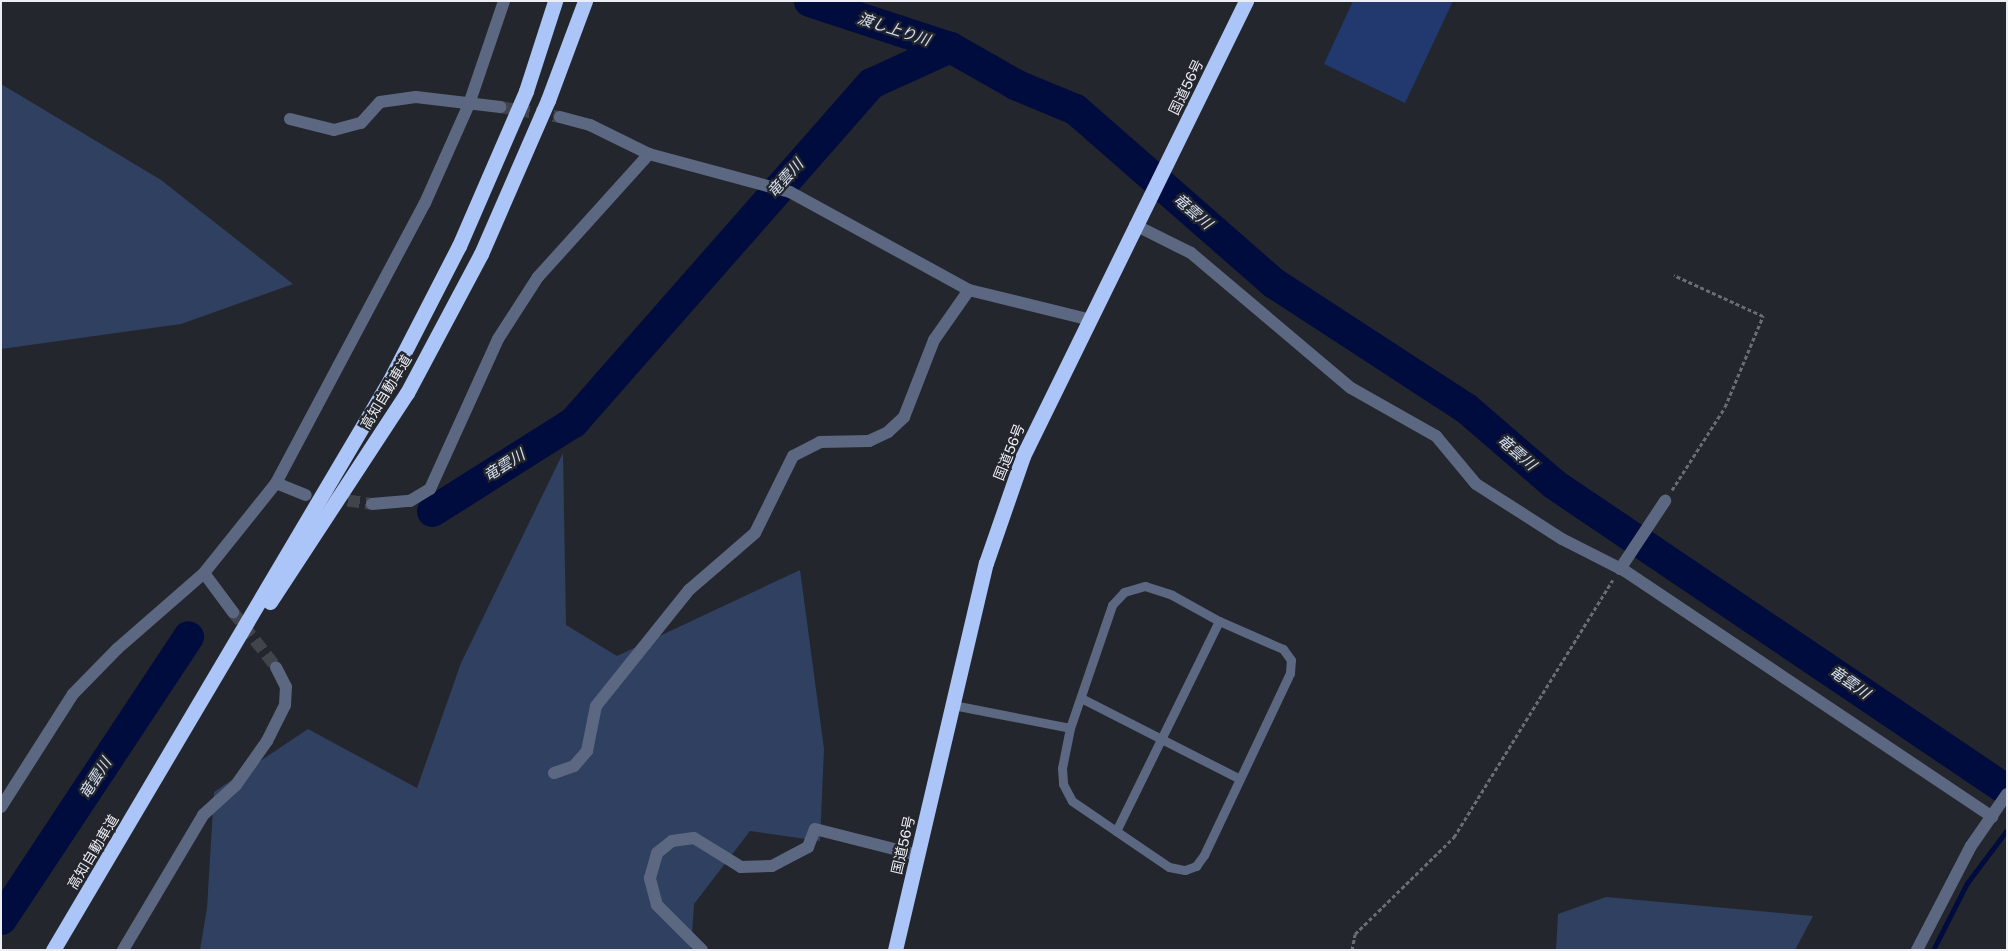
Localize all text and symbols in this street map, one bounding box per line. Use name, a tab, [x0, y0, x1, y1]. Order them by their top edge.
water label: 渡し上り川	[856, 9, 932, 49]
street label: 国道56号	[1165, 56, 1207, 118]
water label: 竜雲川	[763, 155, 807, 201]
water label: 竜雲川	[1170, 189, 1216, 233]
street label: 高知自動車道	[357, 352, 415, 432]
street label: 国道56号	[990, 421, 1028, 483]
water label: 竜雲川	[1494, 430, 1540, 474]
water label: 竜雲川	[480, 445, 528, 485]
water label: 竜雲川	[1826, 662, 1874, 702]
water label: 竜雲川	[75, 754, 115, 802]
street label: 高知自動車道	[64, 812, 122, 892]
street label: 国道56号	[888, 814, 918, 876]

